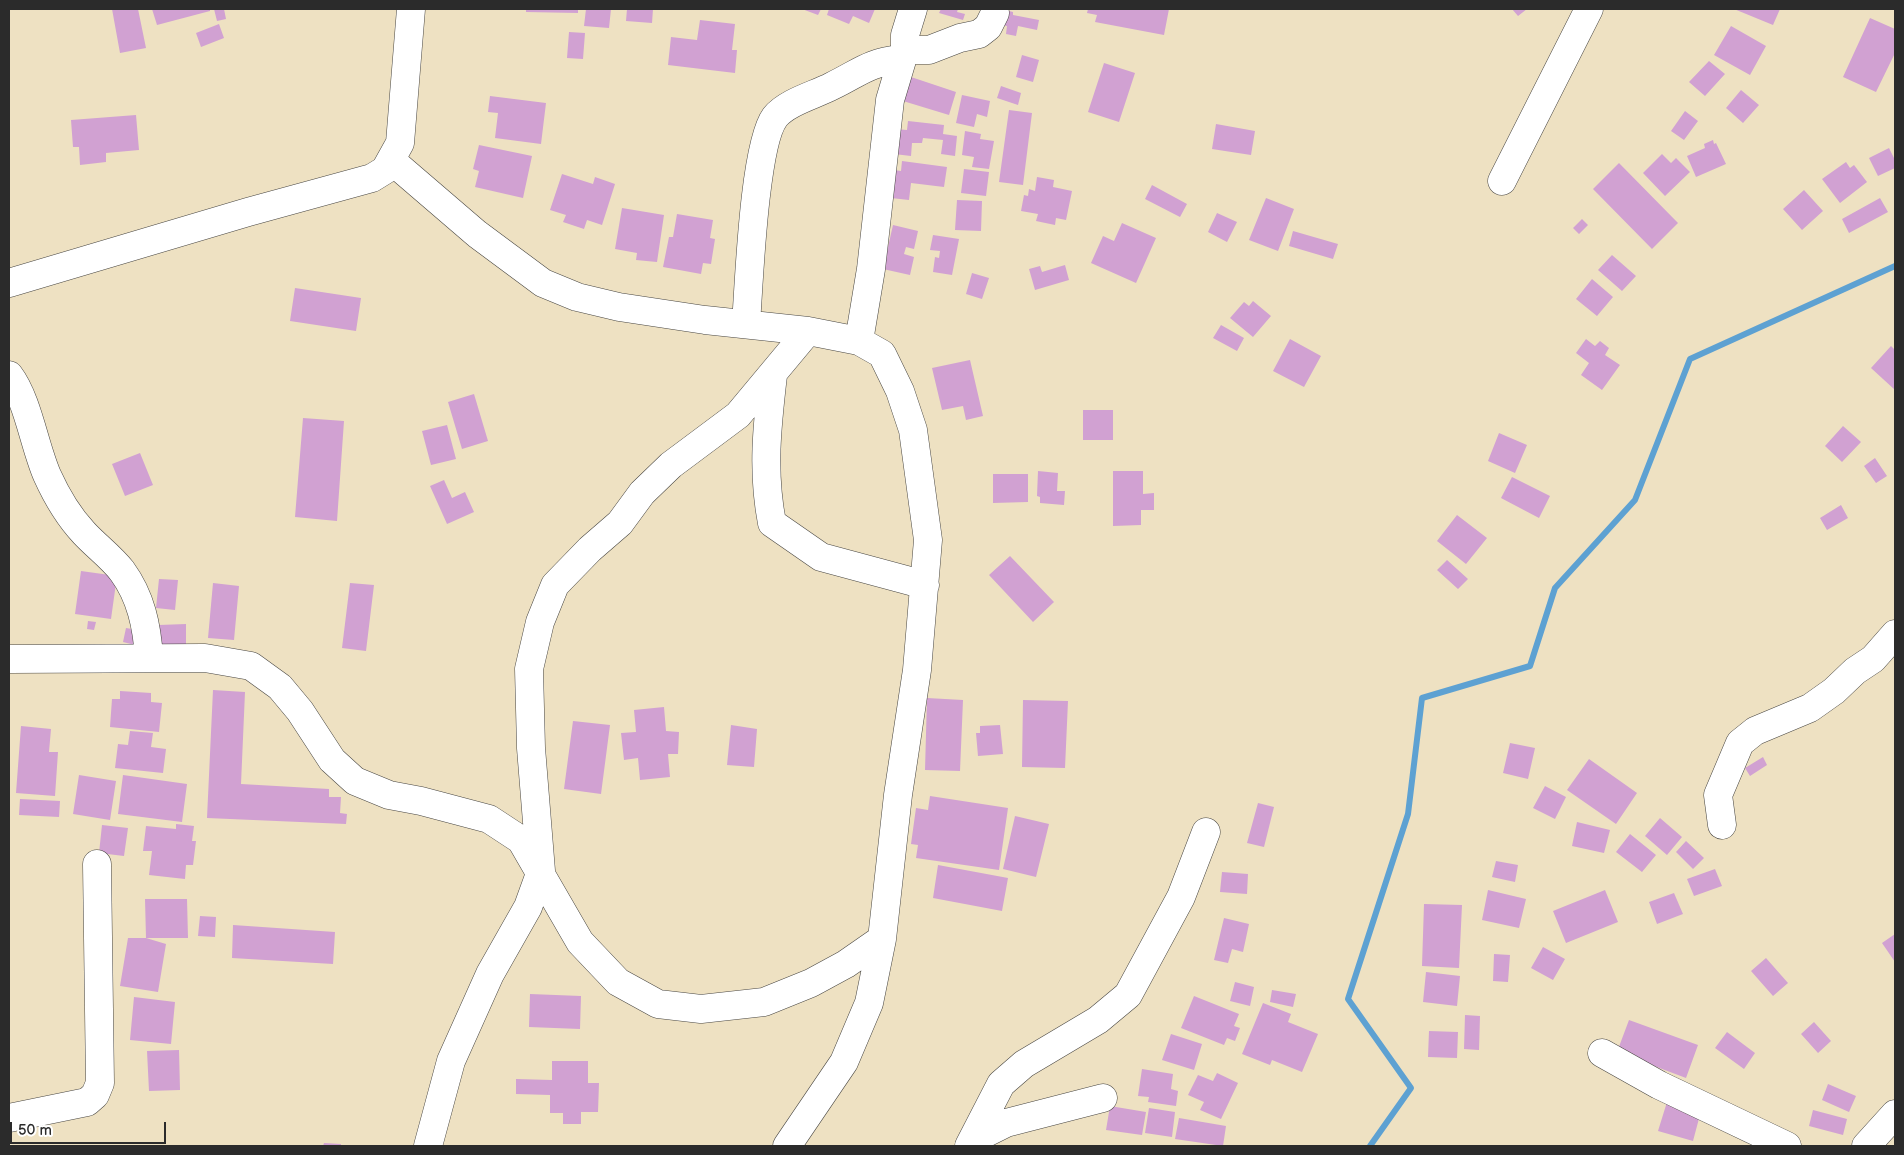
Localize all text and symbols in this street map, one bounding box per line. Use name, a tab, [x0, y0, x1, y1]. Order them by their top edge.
scale bar	[12, 1112, 169, 1144]
text: 50 m	[18, 1121, 52, 1140]

